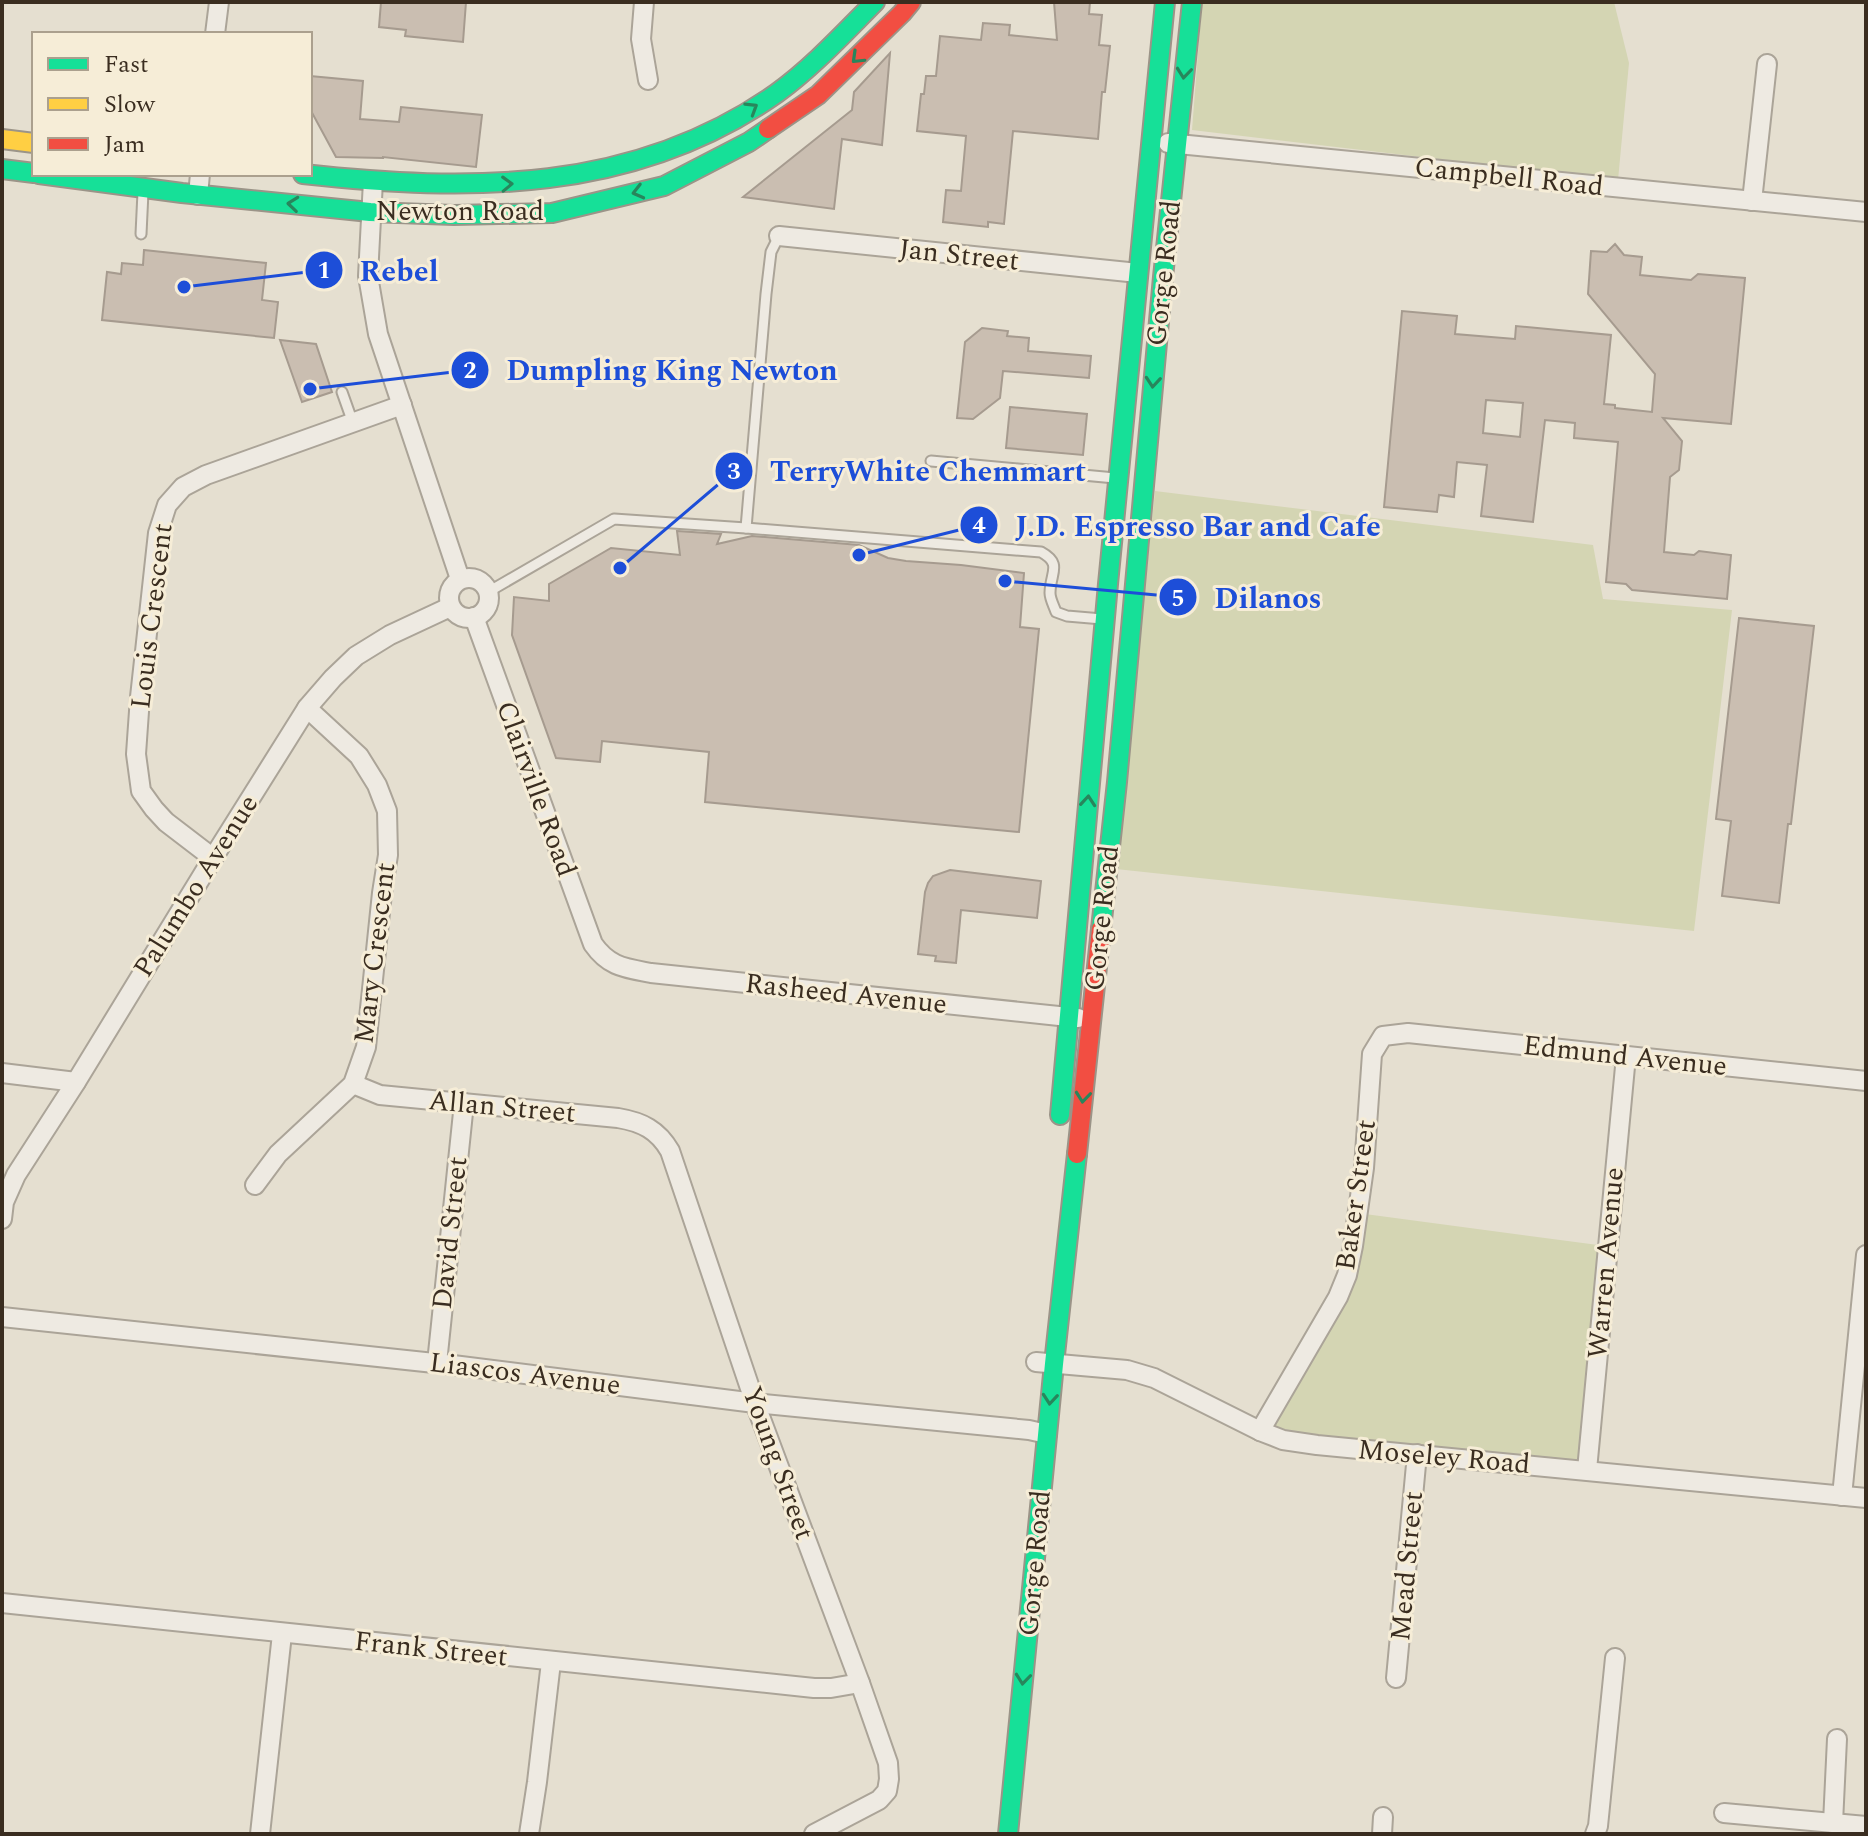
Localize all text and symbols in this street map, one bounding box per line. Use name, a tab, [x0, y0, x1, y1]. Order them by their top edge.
legend	[32, 32, 312, 176]
text: Fast	[104, 47, 149, 83]
one-way arrow	[852, 48, 866, 63]
one-way arrow	[1176, 67, 1193, 80]
text: Slow	[104, 87, 156, 123]
one-way arrow	[744, 103, 758, 118]
text: Jam	[104, 127, 145, 163]
street label: Campbell Road	[1412, 146, 1606, 208]
one-way arrow	[501, 176, 514, 193]
one-way arrow	[631, 183, 645, 200]
street label: Newton Road	[376, 190, 544, 233]
one-way arrow	[286, 196, 299, 213]
street label: Gorge Road	[1135, 198, 1193, 348]
street label: Jan Street	[897, 227, 1021, 283]
callout: Rebel	[304, 243, 454, 297]
text: Rebel	[360, 249, 438, 295]
text: 1	[317, 253, 331, 289]
callout: Dumpling King Newton	[450, 343, 853, 397]
text: Dumpling King Newton	[506, 348, 838, 394]
text: 2	[463, 353, 477, 389]
one-way arrow	[1145, 376, 1162, 389]
callout: TerryWhite Chemmart	[714, 444, 1102, 498]
text: TerryWhite Chemmart	[770, 449, 1086, 495]
text: 3	[727, 454, 741, 490]
callout: J.D. Espresso Bar and Cafe	[959, 498, 1397, 552]
text: J.D. Espresso Bar and Cafe	[1015, 504, 1381, 550]
text: 4	[972, 508, 986, 544]
street label: Louis Crescent	[119, 521, 185, 711]
callout: Dilanos	[1158, 570, 1337, 624]
text: Dilanos	[1214, 576, 1322, 622]
text: 5	[1171, 581, 1185, 617]
street label: Clairville Road	[484, 695, 588, 883]
street label: Palumbo Avenue	[122, 786, 270, 986]
one-way arrow	[1080, 794, 1097, 807]
street label: Gorge Road	[1073, 843, 1131, 993]
street label: Mary Crescent	[343, 860, 407, 1046]
street label: Rasheed Avenue	[743, 962, 949, 1026]
street label: Edmund Avenue	[1521, 1024, 1729, 1088]
street label: Allan Street	[427, 1079, 577, 1135]
one-way arrow	[1074, 1091, 1091, 1104]
street label: Baker Street	[1324, 1117, 1388, 1273]
street label: David Street	[421, 1154, 479, 1312]
street label: Warren Avenue	[1576, 1165, 1636, 1361]
street label: Liascos Avenue	[427, 1341, 623, 1407]
street label: Young Street	[730, 1380, 826, 1546]
one-way arrow	[1042, 1393, 1059, 1406]
street label: Moseley Road	[1356, 1428, 1532, 1486]
street label: Gorge Road	[1007, 1488, 1063, 1638]
street label: Mead Street	[1379, 1489, 1435, 1643]
street label: Frank Street	[352, 1620, 510, 1678]
one-way arrow	[1015, 1673, 1032, 1686]

